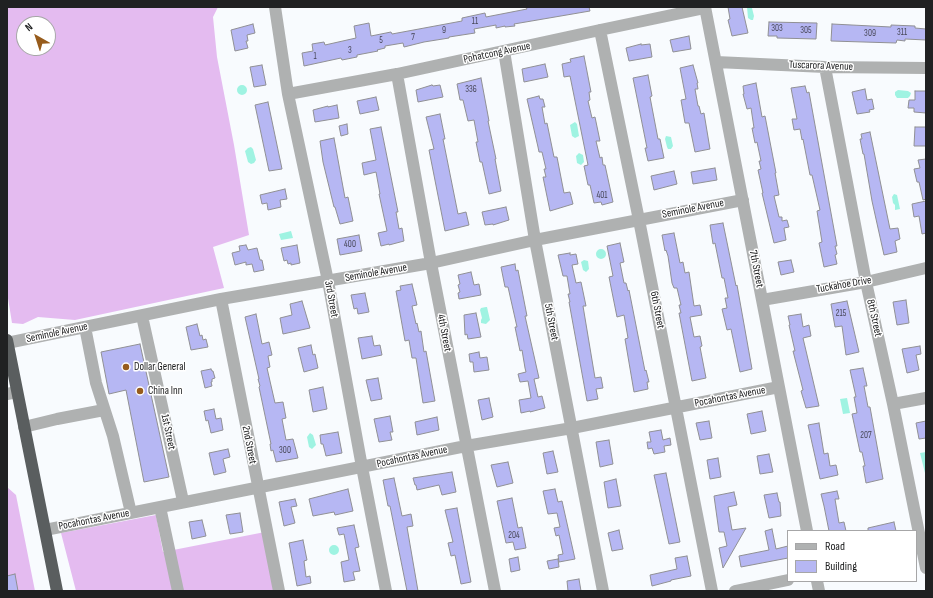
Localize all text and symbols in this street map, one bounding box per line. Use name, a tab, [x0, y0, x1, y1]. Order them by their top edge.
north arrow	[16, 16, 56, 56]
house number: 11	[472, 17, 478, 27]
text: N	[22, 20, 35, 34]
house number: 303	[771, 24, 783, 34]
house number: 9	[442, 26, 446, 36]
house number: 305	[800, 26, 812, 36]
house number: 311	[897, 28, 907, 38]
house number: 309	[864, 29, 876, 39]
house number: 7	[411, 33, 415, 43]
house number: 5	[379, 36, 383, 46]
street label: Pohatcong Avenue	[462, 39, 532, 67]
house number: 3	[348, 46, 352, 56]
house number: 1	[313, 52, 317, 62]
street label: Tuscarora Avenue	[789, 58, 853, 74]
house number: 336	[465, 85, 477, 95]
house number: 401	[597, 191, 607, 201]
street label: Seminole Avenue	[661, 197, 725, 221]
house number: 400	[344, 240, 356, 250]
street label: 7th Street	[746, 249, 766, 289]
street label: Seminole Avenue	[344, 261, 408, 285]
street label: Tuckahoe Drive	[815, 274, 873, 296]
street label: 3rd Street	[321, 280, 341, 318]
street label: 6th Street	[647, 290, 667, 330]
street label: 8th Street	[863, 298, 885, 338]
street label: 5th Street	[541, 302, 561, 342]
house number: 215	[836, 309, 846, 319]
street label: 4th Street	[434, 313, 454, 353]
street label: Seminole Avenue	[25, 320, 89, 346]
place label: Dollar General	[134, 360, 186, 374]
marker: Dollar General	[121, 362, 131, 372]
place label: China Inn	[148, 384, 182, 398]
street label: Pocahontas Avenue	[693, 384, 767, 410]
marker: China Inn	[135, 386, 145, 396]
street label: 1st Street	[158, 413, 178, 451]
street label: 2nd Street	[239, 425, 259, 465]
house number: 207	[860, 431, 872, 441]
street label: Pocahontas Avenue	[375, 443, 449, 471]
house number: 300	[279, 446, 291, 456]
street label: Pocahontas Avenue	[57, 507, 131, 533]
legend	[787, 530, 917, 582]
house number: 204	[508, 531, 520, 541]
text: Road	[825, 539, 845, 554]
text: Building	[825, 559, 857, 574]

